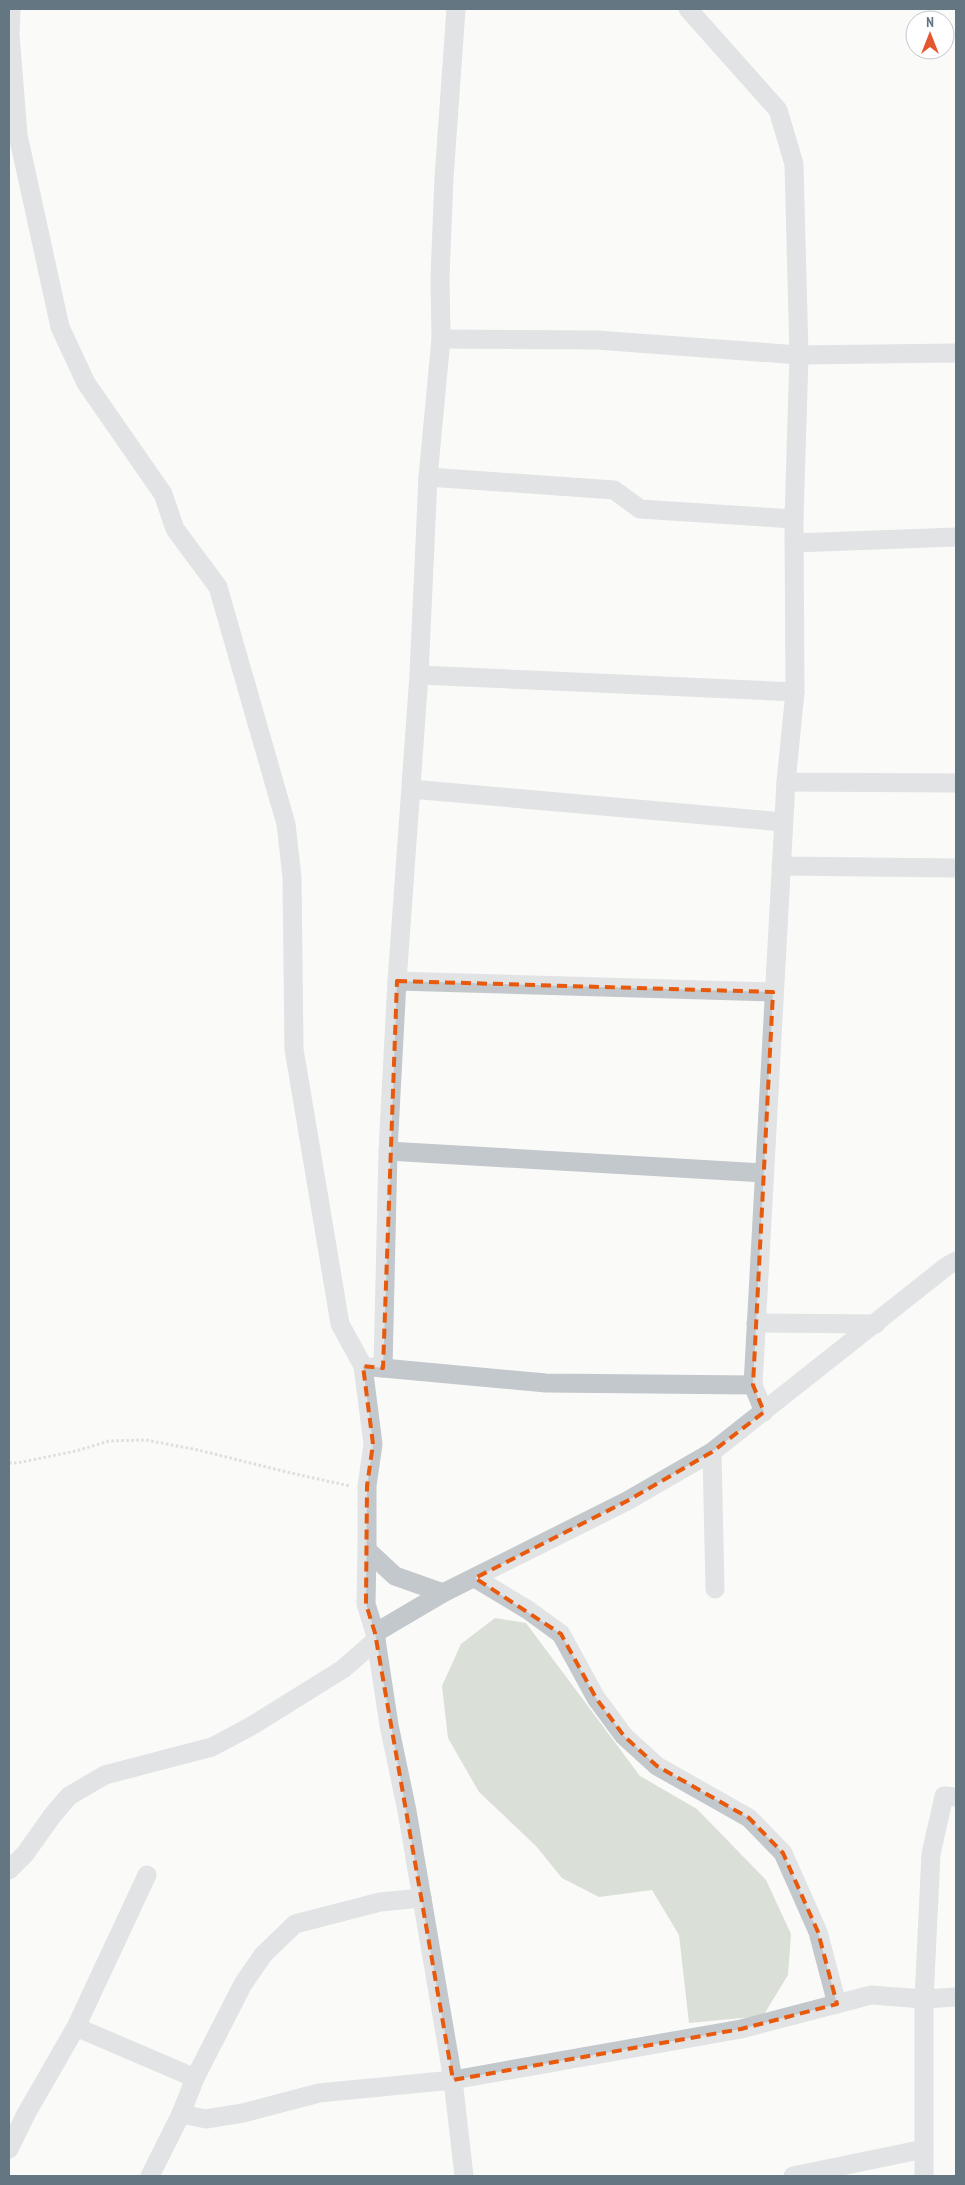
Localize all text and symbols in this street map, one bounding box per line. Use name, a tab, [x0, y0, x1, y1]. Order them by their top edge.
north arrow	[905, 10, 955, 60]
text: N	[926, 13, 934, 31]

